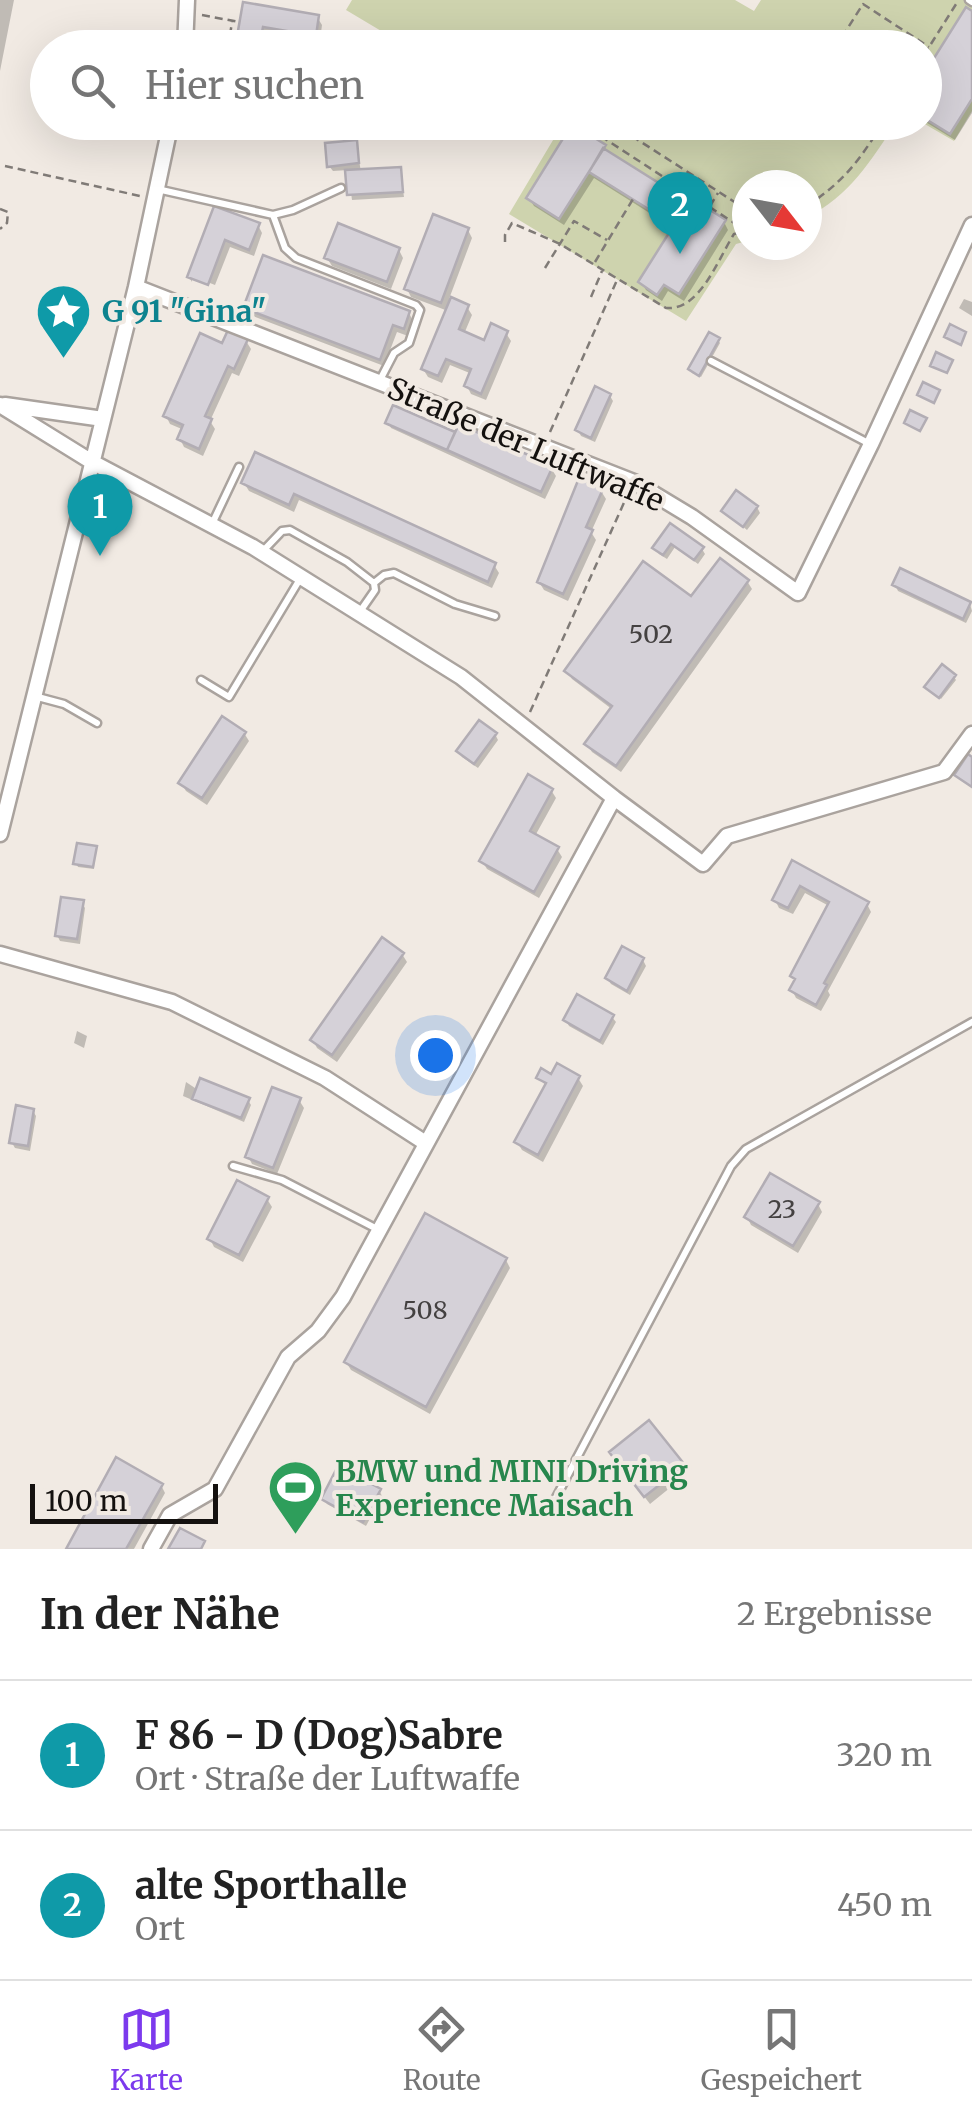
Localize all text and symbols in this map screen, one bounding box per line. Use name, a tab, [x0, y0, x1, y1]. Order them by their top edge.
search box	[30, 30, 942, 140]
icon: search	[65, 58, 120, 113]
text: Hier suchen	[145, 62, 364, 109]
north arrow	[732, 170, 822, 260]
pin: 2	[648, 172, 712, 254]
place icon: G 91 "Gina"	[33, 281, 93, 360]
place label: G 91 "Gina"	[102, 292, 266, 330]
street label: Straße der Luftwaffe	[382, 369, 670, 519]
pin: 1	[68, 474, 132, 556]
house number: 502	[629, 618, 673, 650]
your location	[410, 1030, 461, 1081]
house number: 23	[768, 1193, 796, 1225]
house number: 508	[402, 1294, 448, 1326]
place label: BMW und MINI Driving Experience Maisach	[335, 1452, 688, 1524]
sports icon: BMW und MINI Driving Experience Maisach	[266, 1458, 326, 1537]
scale bar	[30, 1479, 218, 1524]
text: 100 m	[45, 1483, 127, 1519]
text: In der Nähe	[40, 1588, 280, 1640]
text: 2 Ergebnisse	[737, 1594, 932, 1634]
text: F 86 - D (Dog)Sabre	[135, 1712, 503, 1759]
text: 1	[65, 1735, 80, 1775]
text: 320 m	[836, 1735, 932, 1775]
text: Ort · Straße der Luftwaffe	[135, 1759, 520, 1799]
text: alte Sporthalle	[135, 1862, 407, 1909]
text: 2	[63, 1885, 82, 1925]
text: 450 m	[837, 1885, 932, 1925]
text: Ort	[135, 1909, 185, 1949]
tab: Karte	[110, 2002, 183, 2098]
tab: Route	[403, 2002, 481, 2098]
tab: Gespeichert	[701, 2002, 862, 2098]

